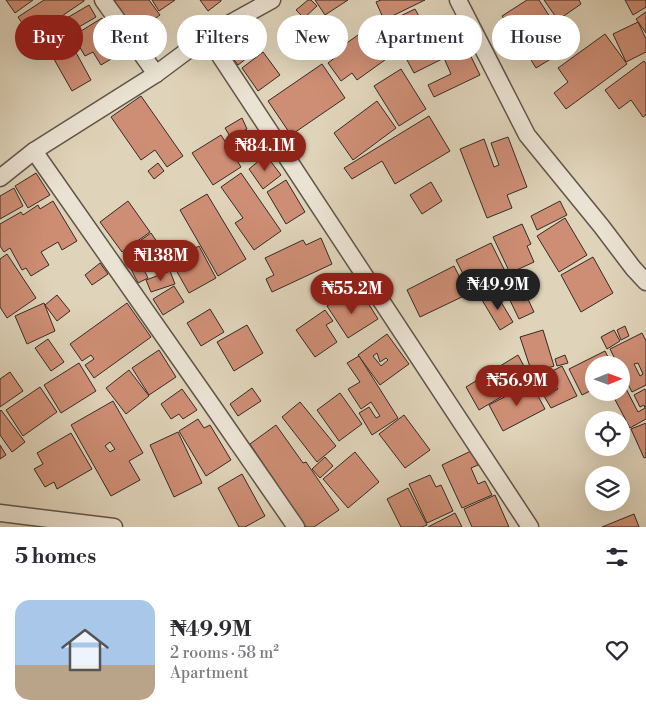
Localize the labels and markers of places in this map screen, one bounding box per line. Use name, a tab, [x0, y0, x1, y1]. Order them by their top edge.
pin: ₦84.1M	[224, 130, 306, 172]
pin: ₦138M	[126, 240, 196, 282]
pin: ₦49.9M	[457, 268, 539, 311]
pin: ₦55.2M	[311, 272, 393, 315]
pin: ₦56.9M	[476, 364, 558, 407]

